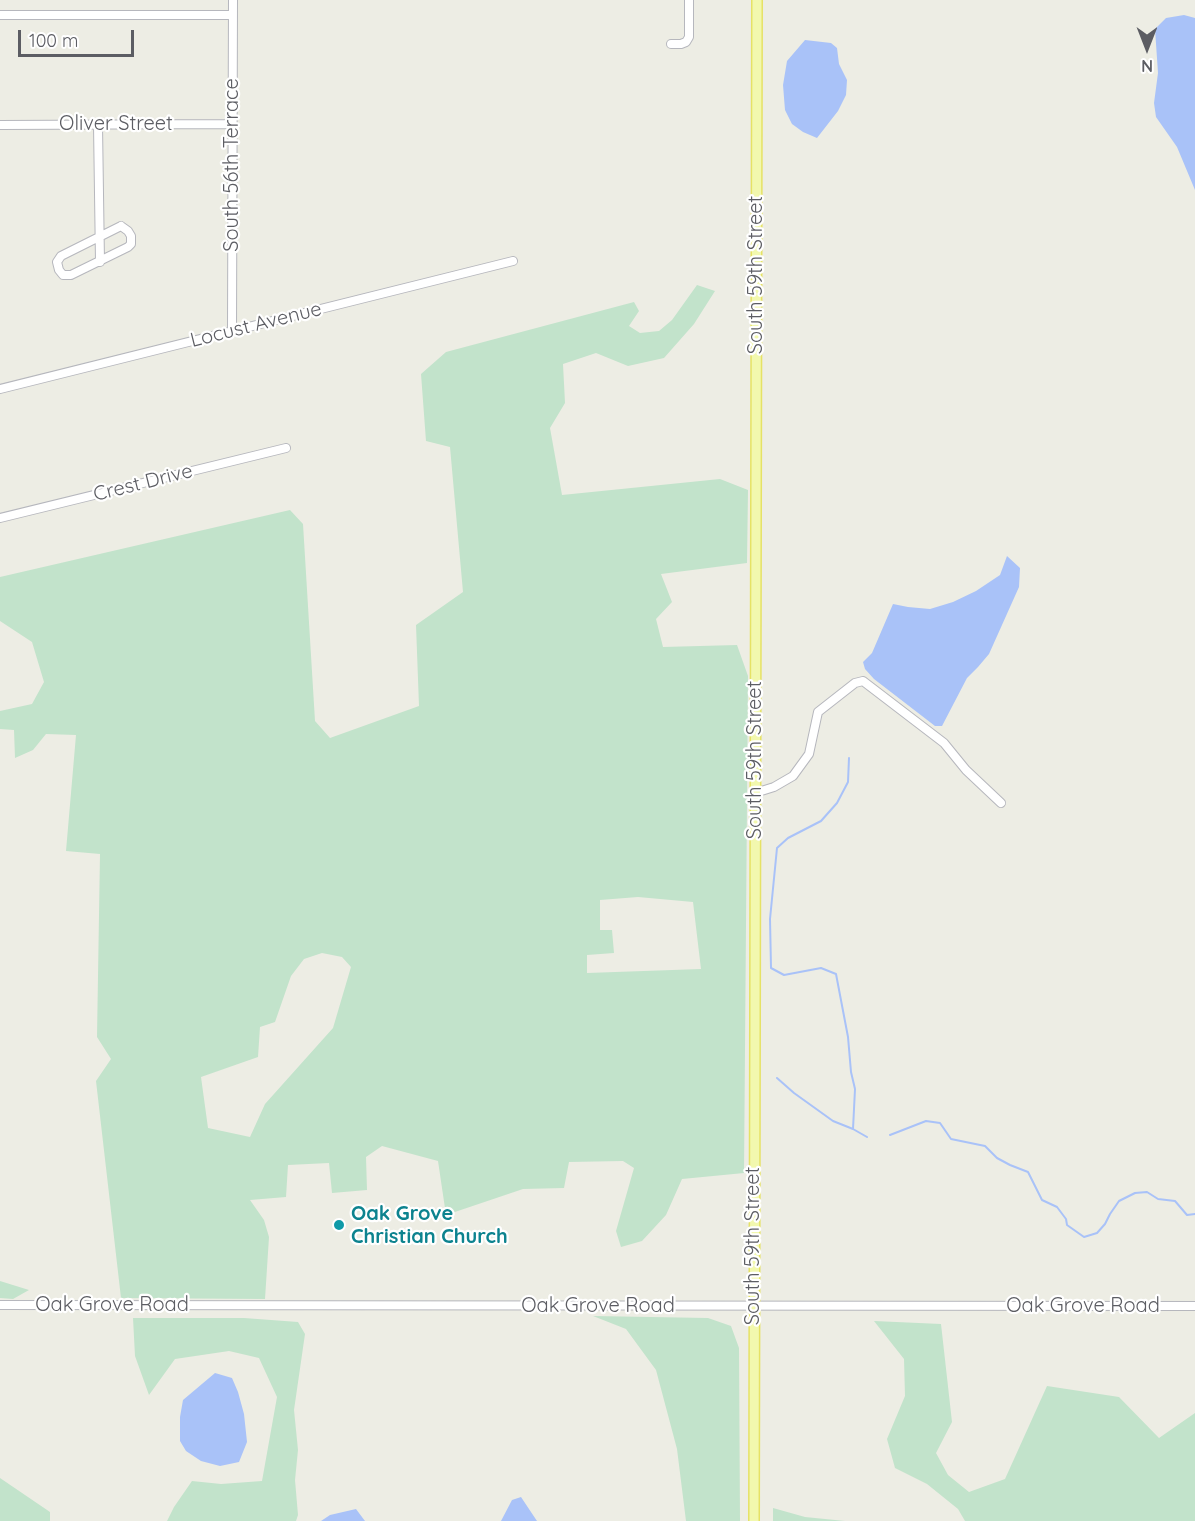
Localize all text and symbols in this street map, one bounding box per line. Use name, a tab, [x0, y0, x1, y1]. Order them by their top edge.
scale bar	[21, 18, 136, 56]
north arrow	[1117, 18, 1177, 78]
text: 100 m	[29, 29, 78, 52]
text: N	[1141, 56, 1153, 76]
street label: South 56th Terrace	[220, 78, 244, 252]
street label: Oliver Street	[59, 112, 173, 136]
street label: South 59th Street	[744, 196, 768, 354]
street label: Locust Avenue	[188, 297, 324, 353]
street label: Crest Drive	[91, 459, 195, 507]
street label: South 59th Street	[743, 681, 767, 839]
street label: South 59th Street	[741, 1167, 765, 1325]
place label: Oak Grove Christian Church	[351, 1202, 508, 1249]
marker: Oak Grove Christian Church	[332, 1218, 346, 1232]
street label: Oak Grove Road	[35, 1293, 189, 1317]
street label: Oak Grove Road	[521, 1294, 675, 1318]
street label: Oak Grove Road	[1006, 1294, 1160, 1318]

